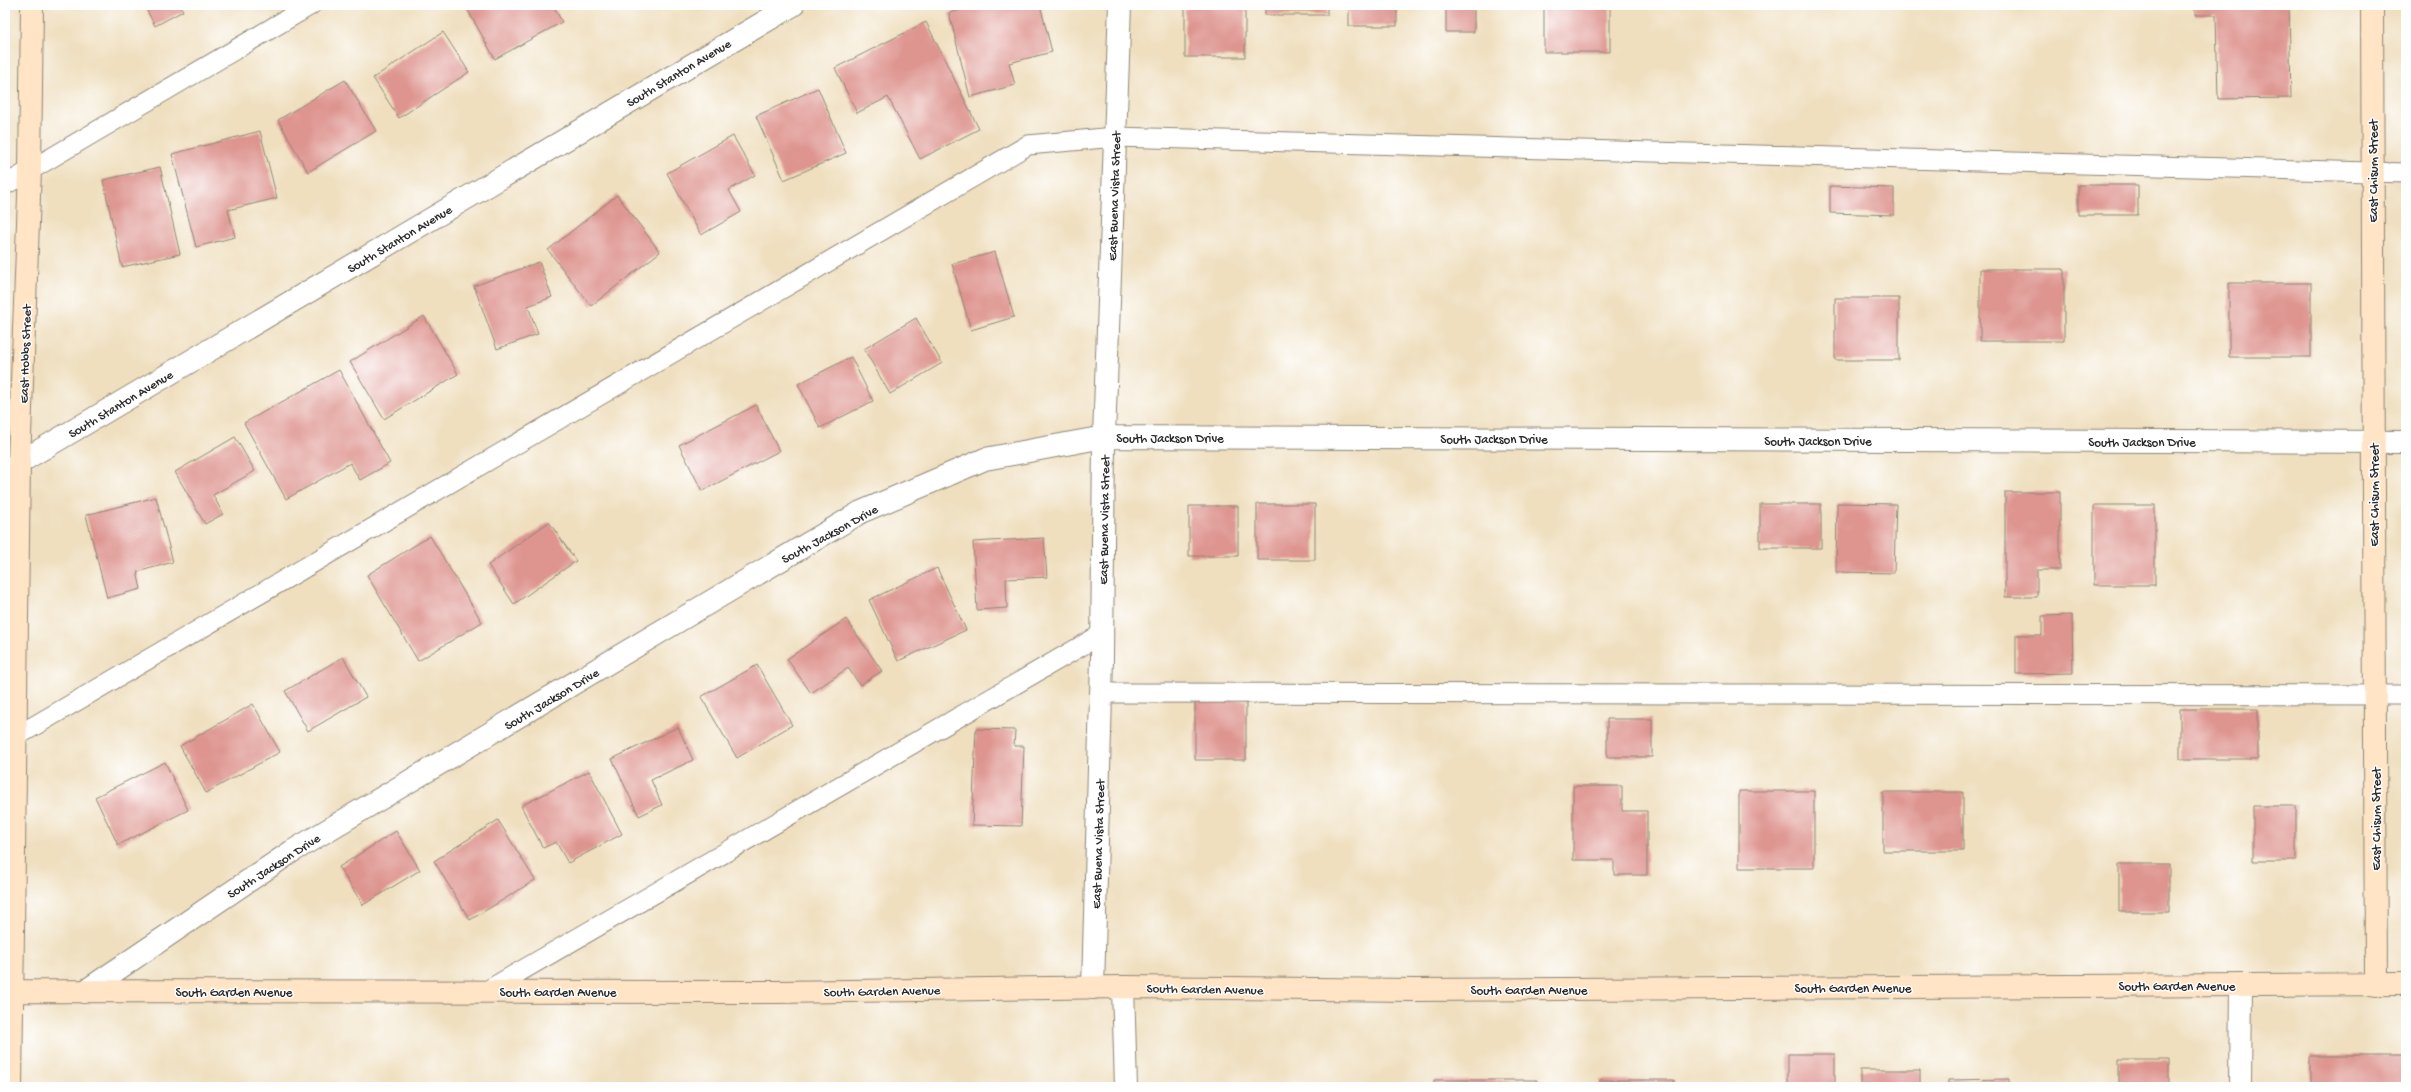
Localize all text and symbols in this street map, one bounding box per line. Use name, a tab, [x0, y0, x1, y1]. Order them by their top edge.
street label: South Stanton Avenue	[624, 37, 735, 111]
street label: East Chisum Street	[2367, 118, 2382, 223]
street label: East Buena Vista Street	[1106, 129, 1125, 261]
street label: South Stanton Avenue	[345, 203, 456, 277]
street label: East Hobbs Street	[17, 303, 36, 404]
street label: South Stanton Avenue	[66, 368, 177, 442]
street label: South Jackson Drive	[1116, 432, 1224, 447]
street label: South Jackson Drive	[1440, 433, 1548, 448]
street label: South Jackson Drive	[1764, 435, 1872, 450]
street label: South Jackson Drive	[2088, 436, 2196, 451]
street label: East Chisum Street	[2368, 442, 2383, 547]
street label: East Buena Vista Street	[1097, 453, 1114, 585]
street label: South Jackson Drive	[779, 502, 881, 568]
street label: South Jackson Drive	[502, 666, 603, 734]
street label: East Chisum Street	[2370, 766, 2385, 871]
street label: East Buena Vista Street	[1090, 777, 1109, 909]
street label: South Jackson Drive	[225, 831, 324, 903]
street label: South Garden Avenue	[2119, 980, 2236, 995]
street label: South Garden Avenue	[1146, 982, 1264, 999]
street label: South Garden Avenue	[1795, 982, 1912, 997]
street label: South Garden Avenue	[823, 984, 941, 1001]
street label: South Garden Avenue	[1471, 984, 1588, 999]
street label: South Garden Avenue	[176, 986, 293, 1001]
street label: South Garden Avenue	[500, 986, 617, 1001]

